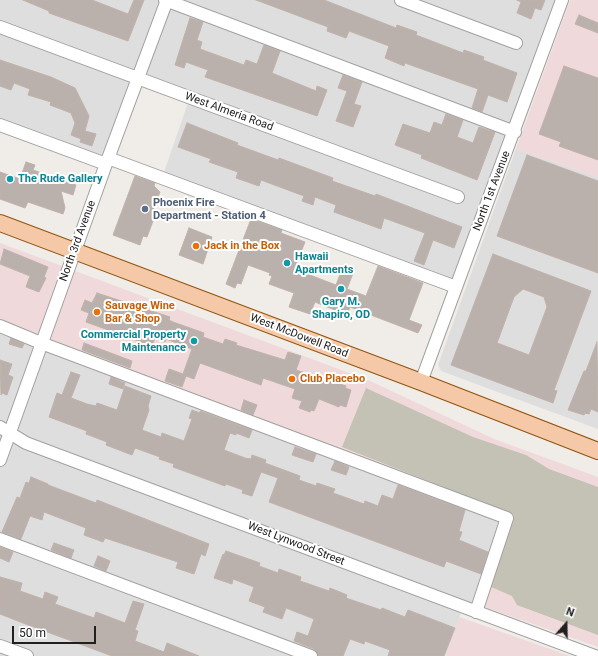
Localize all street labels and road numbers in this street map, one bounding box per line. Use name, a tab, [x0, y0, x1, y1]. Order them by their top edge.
street label: West Almeria Road	[183, 90, 275, 134]
street label: North 1st Avenue	[471, 149, 513, 233]
street label: North 3rd Avenue	[57, 199, 99, 283]
street label: West McDowell Road	[248, 311, 350, 361]
street label: West Lynwood Street	[246, 519, 346, 569]

